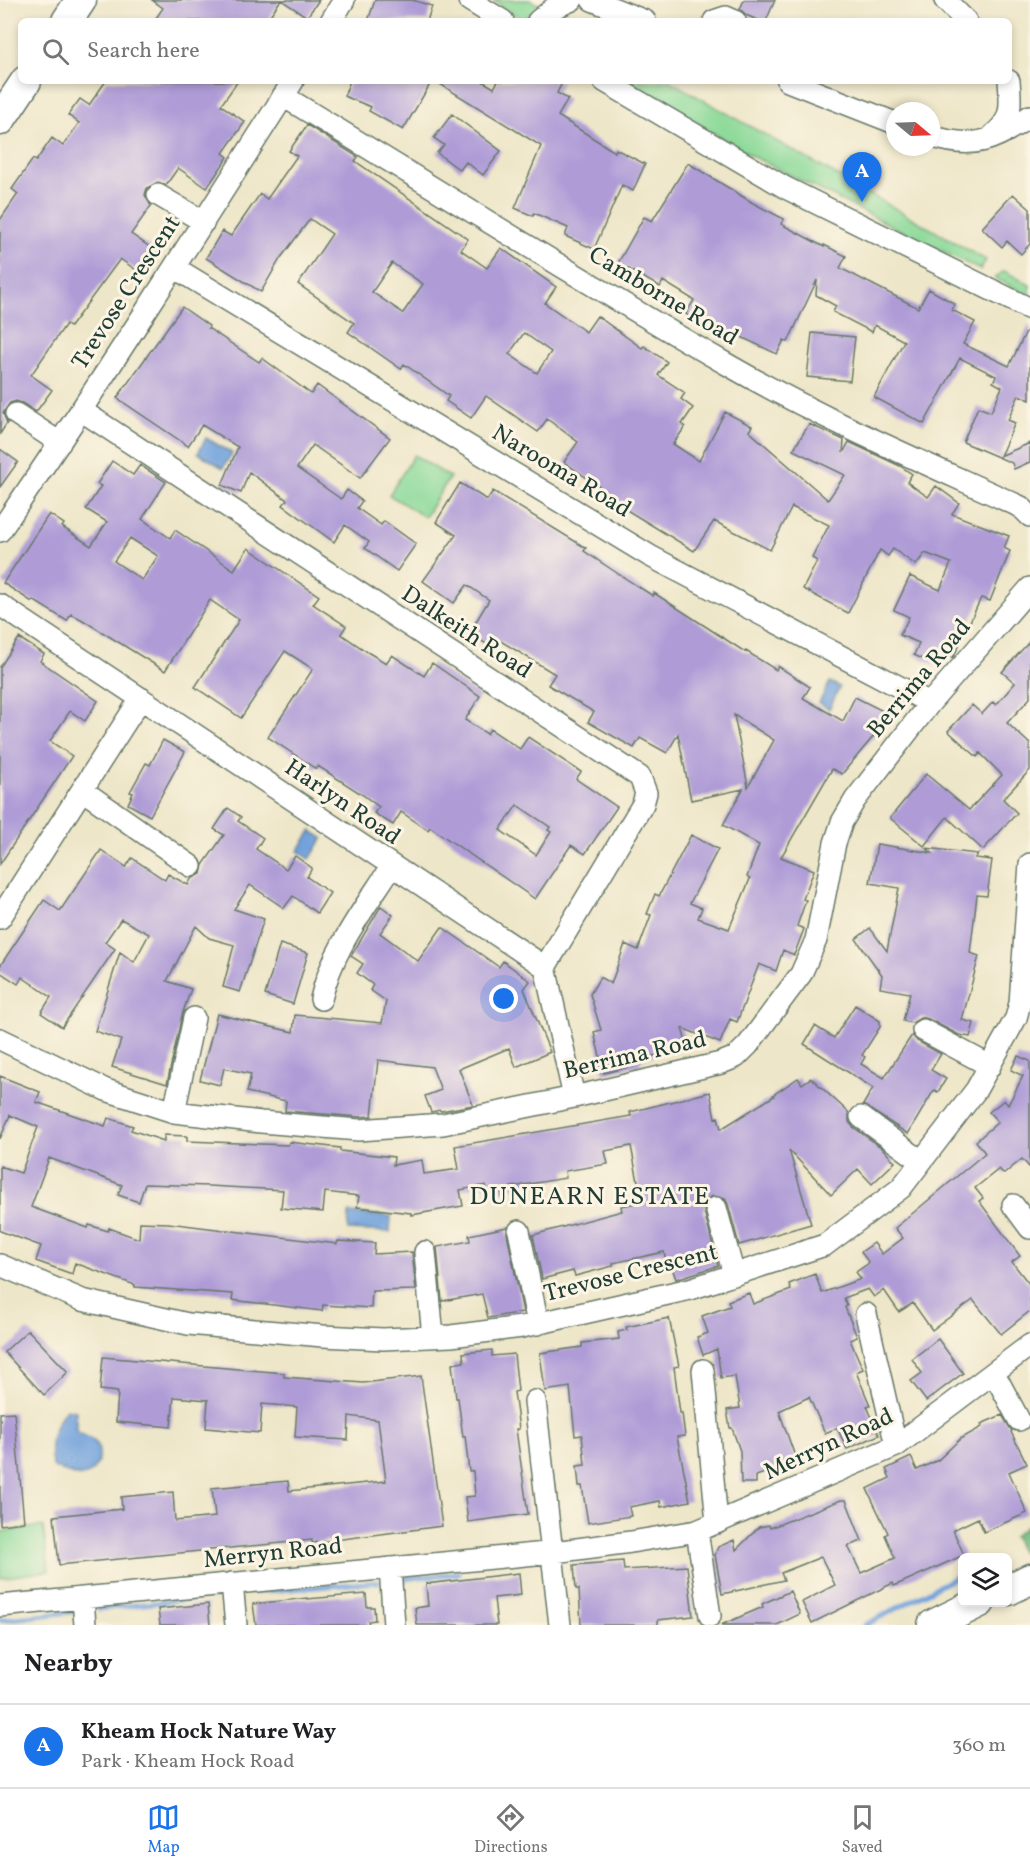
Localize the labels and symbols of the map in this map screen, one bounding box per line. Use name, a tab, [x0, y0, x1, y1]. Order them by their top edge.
north arrow	[886, 102, 940, 156]
pin: A	[842, 152, 882, 202]
street label: Trevose Crescent	[64, 209, 190, 377]
street label: Camborne Road	[582, 239, 744, 355]
street label: Narooma Road	[485, 417, 637, 527]
street label: Dalkeith Road	[394, 578, 538, 688]
street label: Berrima Road	[860, 612, 980, 746]
street label: Harlyn Road	[277, 752, 407, 854]
your location	[489, 984, 518, 1013]
street label: Berrima Road	[560, 1023, 710, 1089]
district label: DUNEARN ESTATE	[469, 1179, 711, 1215]
street label: Trevose Crescent	[540, 1236, 722, 1312]
street label: Merryn Road	[759, 1400, 899, 1490]
street label: Merryn Road	[202, 1530, 344, 1578]

